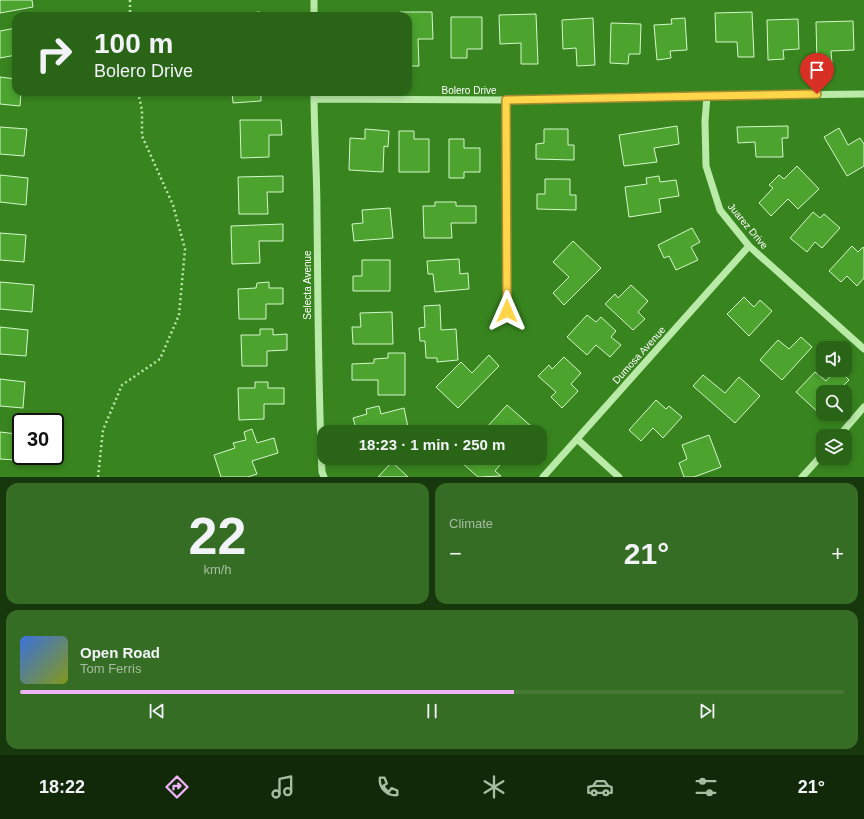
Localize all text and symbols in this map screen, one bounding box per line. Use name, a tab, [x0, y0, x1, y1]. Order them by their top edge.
icon: right	[28, 28, 80, 80]
text: 100 m	[94, 28, 173, 59]
pin	[800, 53, 834, 94]
icon: arrive	[806, 59, 828, 81]
text: Bolero Drive	[94, 61, 193, 81]
street label: Bolero Drive	[441, 85, 497, 96]
street label: Juarez Drive	[726, 201, 771, 251]
street label: Selecta Avenue	[302, 250, 313, 320]
position arrow	[486, 290, 528, 332]
street label: Dumosa Avenue	[610, 324, 668, 386]
map controls	[816, 341, 852, 465]
button: sound	[816, 341, 852, 377]
button: search	[816, 385, 852, 421]
speed limit sign: 30	[12, 413, 64, 465]
button: layers	[816, 429, 852, 465]
text: 18:23 · 1 min · 250 m	[359, 436, 505, 453]
text: 22	[189, 507, 246, 565]
text: Climate	[449, 516, 493, 531]
text: 21°	[624, 537, 669, 570]
text: −	[449, 541, 462, 566]
text: +	[831, 541, 844, 566]
text: km/h	[203, 562, 232, 577]
text: Open Road	[80, 644, 160, 661]
text: Tom Ferris	[80, 661, 141, 676]
icon: previous	[146, 700, 168, 722]
icon: pause	[421, 700, 443, 722]
icon: next	[696, 700, 718, 722]
icon: directions	[163, 773, 191, 801]
icon: music	[269, 773, 297, 801]
icon: phone	[374, 773, 402, 801]
icon: climate	[480, 773, 508, 801]
icon: car	[586, 773, 614, 801]
icon: filters	[692, 773, 720, 801]
text: 18:22	[39, 777, 85, 797]
text: 21°	[798, 777, 825, 797]

